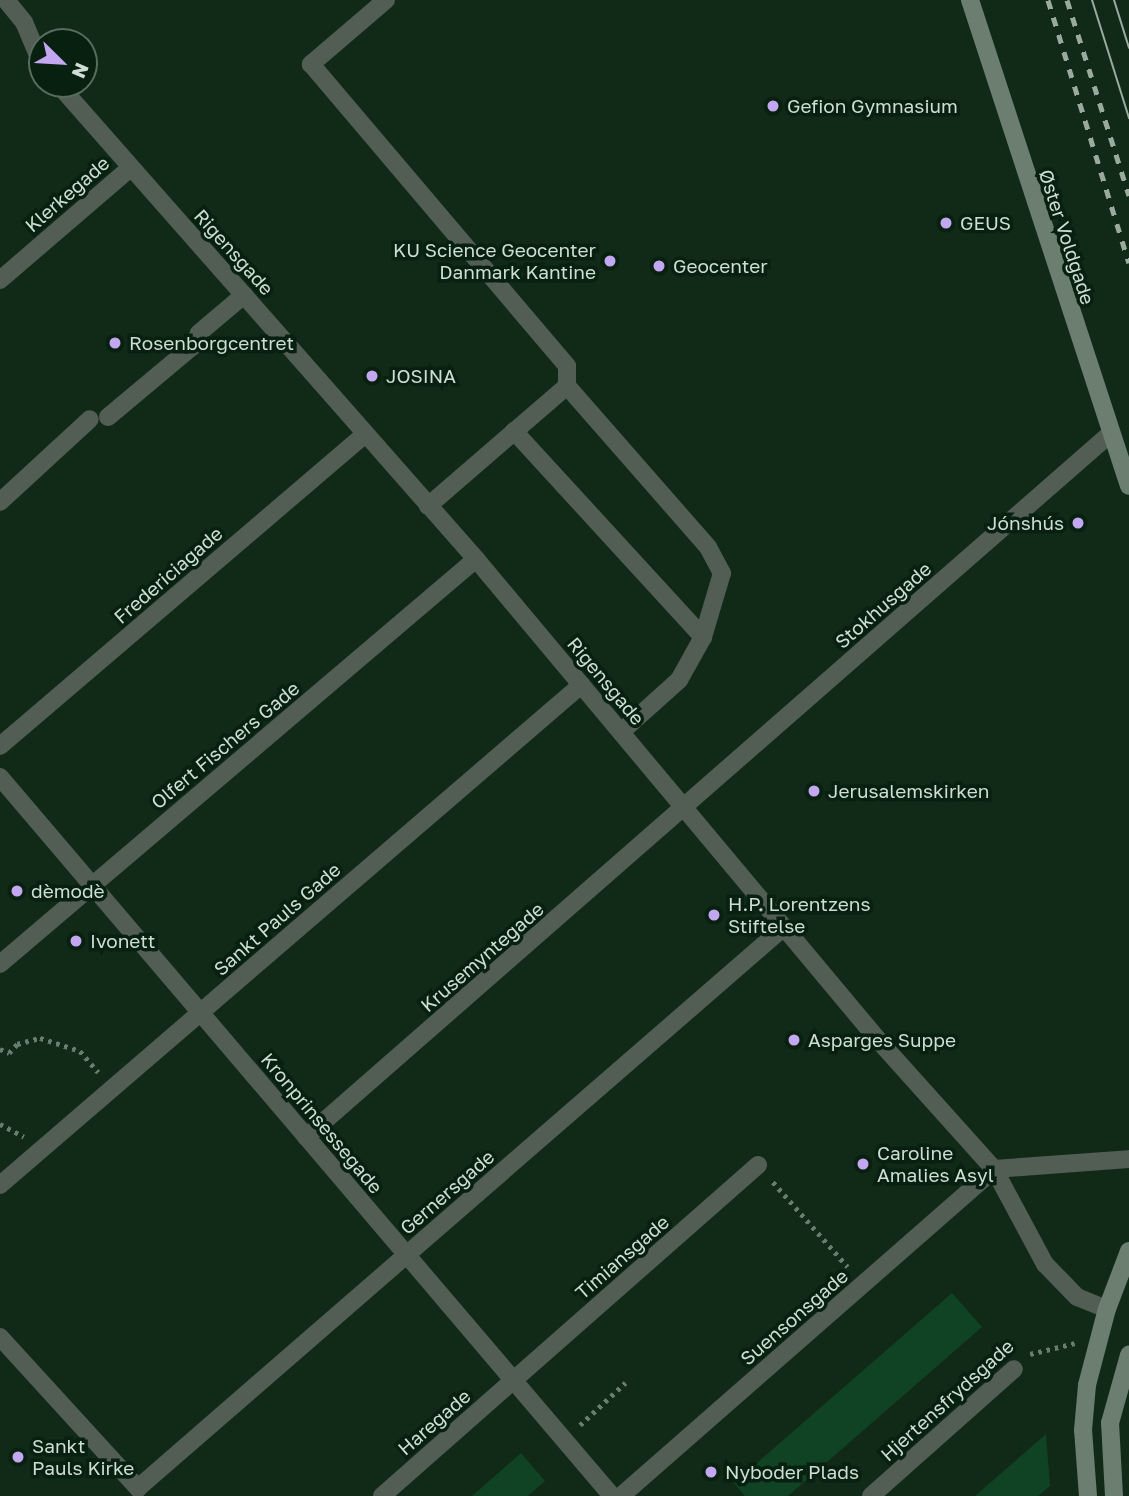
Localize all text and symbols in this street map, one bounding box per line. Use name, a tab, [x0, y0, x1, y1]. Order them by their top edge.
north arrow	[28, 28, 98, 98]
text: N	[67, 60, 94, 82]
place label: Gefion Gymnasium	[787, 95, 958, 117]
marker: Gefion Gymnasium	[765, 98, 781, 114]
street label: Klerkegade	[20, 151, 114, 237]
street label: Øster Voldgade	[1034, 167, 1100, 307]
street label: Rigensgade	[190, 204, 278, 300]
place label: GEUS	[960, 212, 1011, 234]
marker: GEUS	[938, 215, 954, 231]
place label: KU Science Geocenter Danmark Kantine	[393, 239, 596, 283]
marker: KU Science Geocenter Danmark Kantine	[602, 253, 618, 269]
place label: Geocenter	[673, 255, 768, 277]
marker: Geocenter	[651, 258, 667, 274]
place label: Rosenborgcentret	[129, 332, 294, 354]
marker: Rosenborgcentret	[107, 335, 123, 351]
place label: JOSINA	[386, 365, 456, 387]
marker: JOSINA	[364, 368, 380, 384]
place label: Jónshús	[987, 512, 1064, 534]
marker: Jónshús	[1070, 515, 1086, 531]
street label: Fredericiagade	[109, 522, 227, 628]
street label: Stokhusgade	[830, 557, 936, 653]
street label: Rigensgade	[563, 632, 649, 730]
street label: Olfert Fischers Gade	[146, 676, 304, 814]
place label: Jerusalemskirken	[828, 780, 989, 802]
marker: Jerusalemskirken	[806, 783, 822, 799]
street label: Sankt Pauls Gade	[209, 858, 345, 980]
place label: dèmodè	[31, 880, 105, 902]
marker: dèmodè	[9, 883, 25, 899]
place label: H.P. Lorentzens Stiftelse	[728, 893, 871, 937]
street label: Krusemyntegade	[416, 897, 548, 1017]
marker: H.P. Lorentzens Stiftelse	[706, 907, 722, 923]
place label: Ivonett	[90, 930, 155, 952]
marker: Ivonett	[68, 933, 84, 949]
place label: Asparges Suppe	[808, 1029, 956, 1051]
marker: Asparges Suppe	[786, 1032, 802, 1048]
street label: Kronprinsessegade	[256, 1048, 388, 1198]
place label: Caroline Amalies Asyl	[877, 1142, 994, 1186]
street label: Gernersgade	[395, 1145, 499, 1239]
marker: Caroline Amalies Asyl	[855, 1156, 871, 1172]
street label: Timiansgade	[571, 1210, 673, 1304]
street label: Suensonsgade	[736, 1264, 852, 1370]
street label: Hjertensfrydsgade	[876, 1334, 1018, 1466]
street label: Haregade	[393, 1384, 475, 1460]
place label: Sankt Pauls Kirke	[32, 1435, 134, 1479]
marker: Sankt Pauls Kirke	[10, 1449, 26, 1465]
place label: Nyboder Plads	[725, 1461, 859, 1483]
marker: Nyboder Plads	[703, 1464, 719, 1480]

